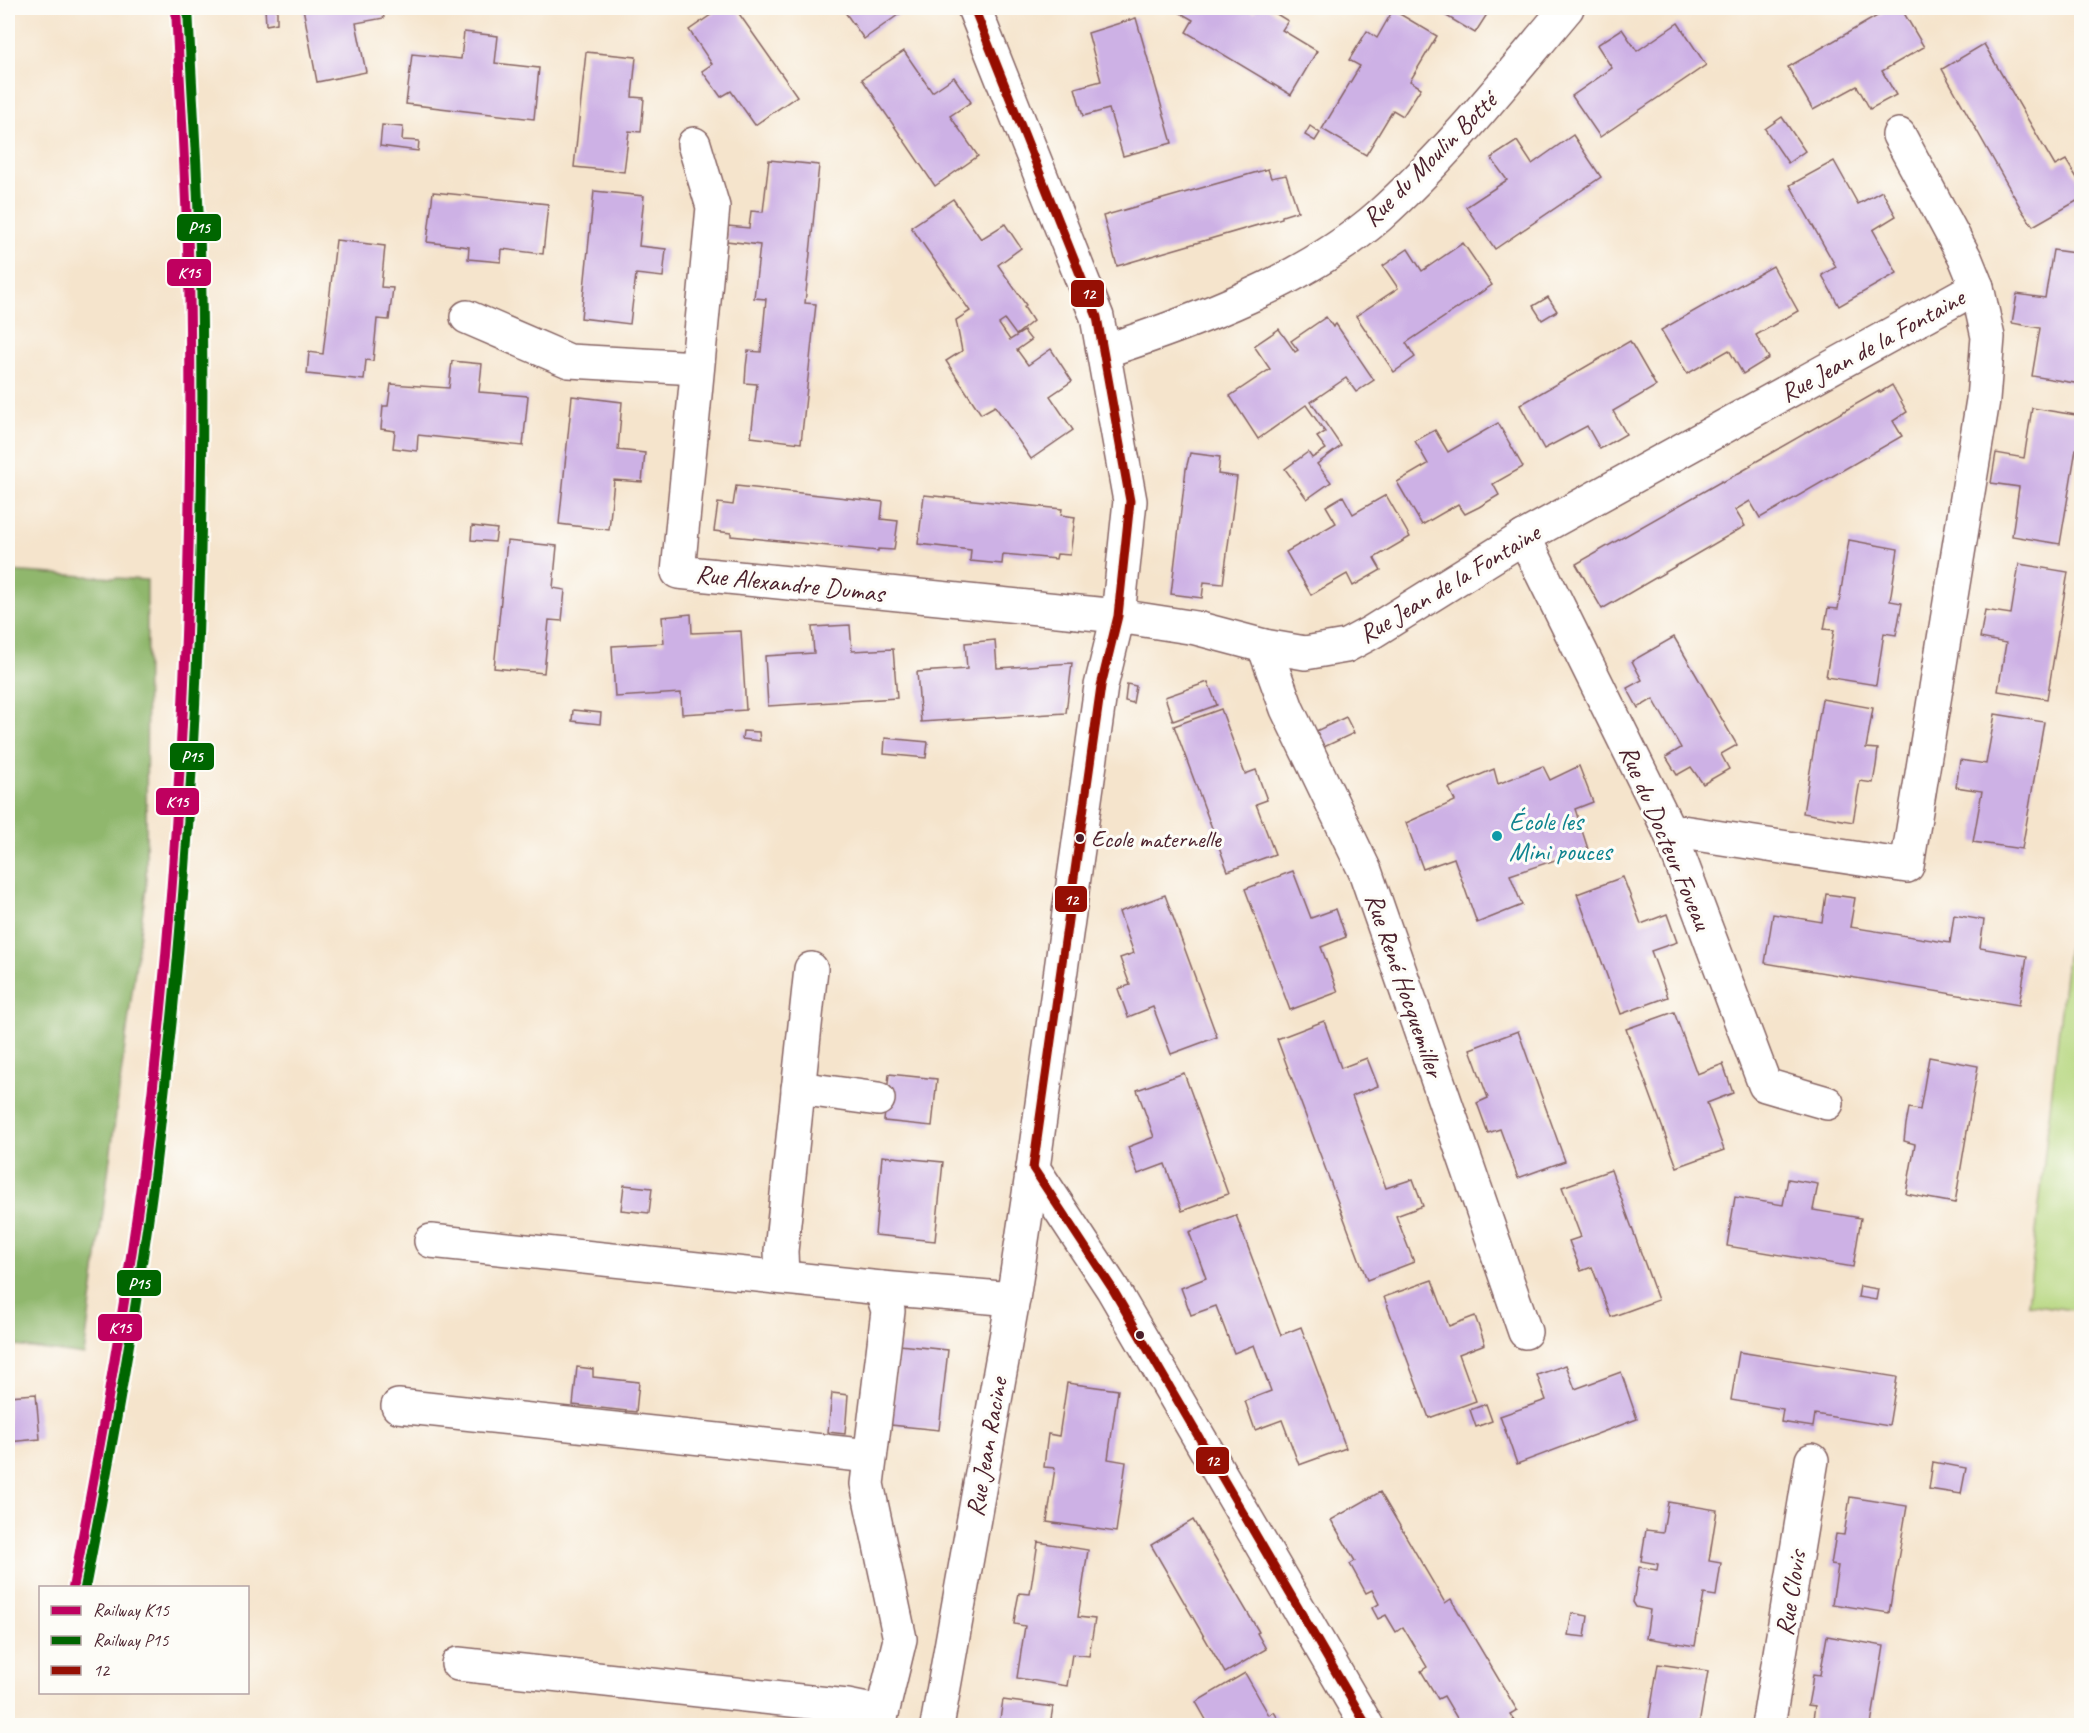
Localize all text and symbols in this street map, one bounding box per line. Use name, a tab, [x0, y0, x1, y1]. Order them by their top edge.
street label: Rue du Moulin Botté	[1355, 83, 1506, 234]
line badge: P15	[176, 213, 222, 242]
text: P15	[188, 218, 212, 238]
line badge: K15	[166, 258, 212, 287]
text: K15	[178, 263, 202, 283]
line badge: 12	[1070, 279, 1105, 308]
street label: Rue Jean de la Fontaine	[1774, 280, 1972, 410]
text: 12	[1081, 284, 1097, 304]
street label: Rue Jean de la Fontaine	[1353, 515, 1548, 651]
street label: Rue Alexandre Dumas	[694, 557, 888, 610]
street label: Rue du Docteur Foveau	[1612, 740, 1720, 936]
line badge: P15	[169, 742, 215, 771]
text: P15	[181, 747, 205, 767]
line badge: K15	[155, 787, 200, 816]
text: K15	[166, 792, 190, 812]
place label: École les Mini pouces	[1509, 805, 1613, 868]
place label: Ecole maternelle	[1091, 824, 1223, 854]
marker: École les Mini pouces	[1490, 829, 1504, 843]
marker: Ecole maternelle	[1074, 832, 1086, 844]
line badge: 12	[1054, 885, 1088, 913]
street label: Rue René Hocquemiller	[1358, 889, 1452, 1084]
text: 12	[1064, 890, 1080, 910]
line badge: P15	[116, 1269, 162, 1297]
text: P15	[128, 1274, 152, 1294]
line badge: K15	[97, 1313, 143, 1342]
text: K15	[109, 1318, 133, 1338]
unlabelled marker	[1134, 1329, 1146, 1341]
street label: Rue Jean Racine	[958, 1373, 1015, 1519]
line badge: 12	[1195, 1446, 1230, 1475]
text: 12	[1205, 1451, 1221, 1471]
street label: Rue Clovis	[1767, 1546, 1814, 1638]
legend	[39, 1586, 249, 1694]
text: Railway K15	[93, 1599, 170, 1621]
text: Railway P15	[93, 1629, 169, 1651]
text: 12	[93, 1659, 111, 1681]

